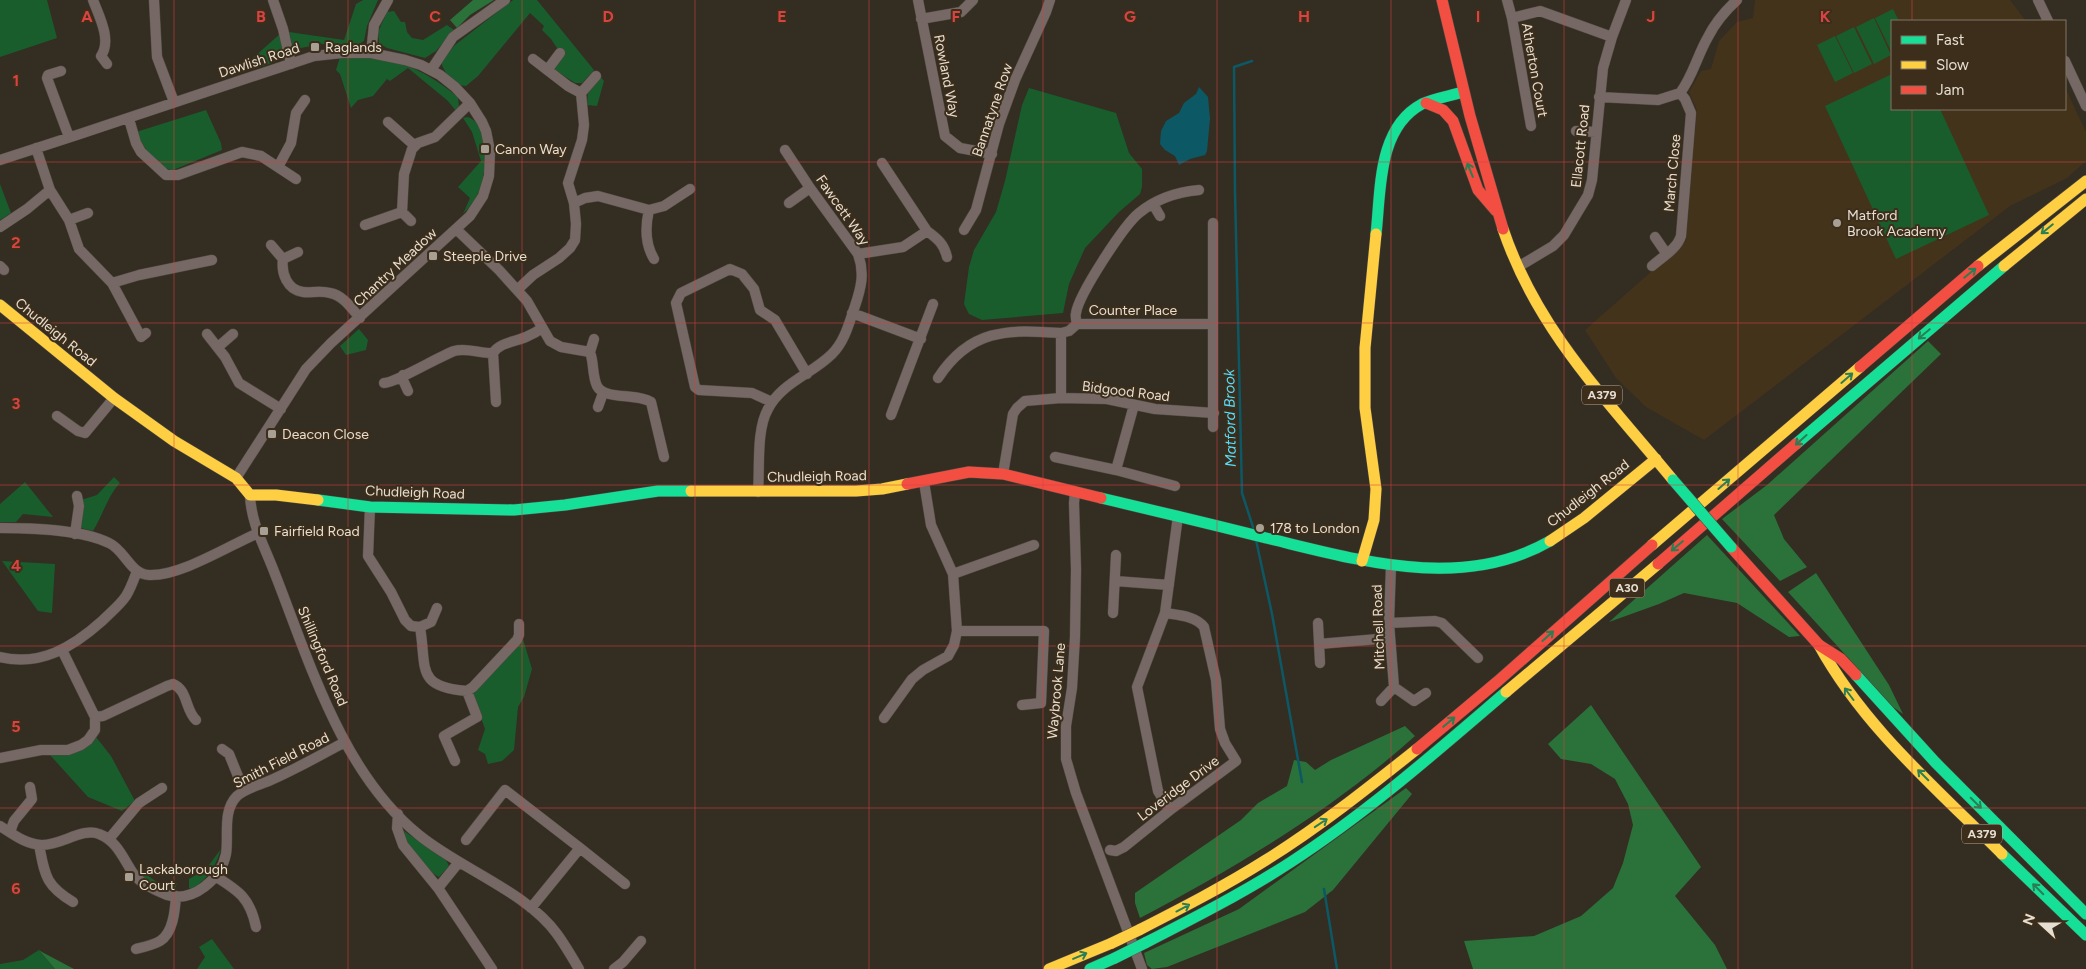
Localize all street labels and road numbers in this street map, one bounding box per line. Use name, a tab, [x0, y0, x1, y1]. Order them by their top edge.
street label: Atherton Court	[1518, 22, 1551, 119]
street label: Rowland Way	[930, 33, 963, 120]
street label: Dawlish Road	[217, 39, 302, 82]
street label: Bannatyne Row	[969, 61, 1016, 159]
street label: Ellacott Road	[1568, 104, 1593, 188]
street label: March Close	[1661, 133, 1684, 213]
street label: Fawcett Way	[812, 172, 873, 249]
street label: Chantry Meadow	[350, 224, 440, 310]
street label: Chudleigh Road	[12, 294, 100, 370]
street label: Counter Place	[1089, 302, 1178, 319]
street label: Bidgood Road	[1081, 378, 1171, 405]
road number: A379	[1582, 386, 1622, 404]
street label: Chudleigh Road	[1544, 456, 1633, 531]
street label: Chudleigh Road	[767, 467, 867, 486]
street label: Chudleigh Road	[365, 482, 465, 503]
road number: A30	[1610, 578, 1644, 598]
street label: Mitchell Road	[1369, 584, 1388, 670]
street label: Shillingford Road	[294, 604, 351, 709]
street label: Waybrook Lane	[1044, 642, 1069, 740]
street label: Smith Field Road	[230, 729, 332, 792]
street label: Loveridge Drive	[1134, 752, 1223, 825]
road number: A379	[1962, 824, 2002, 844]

